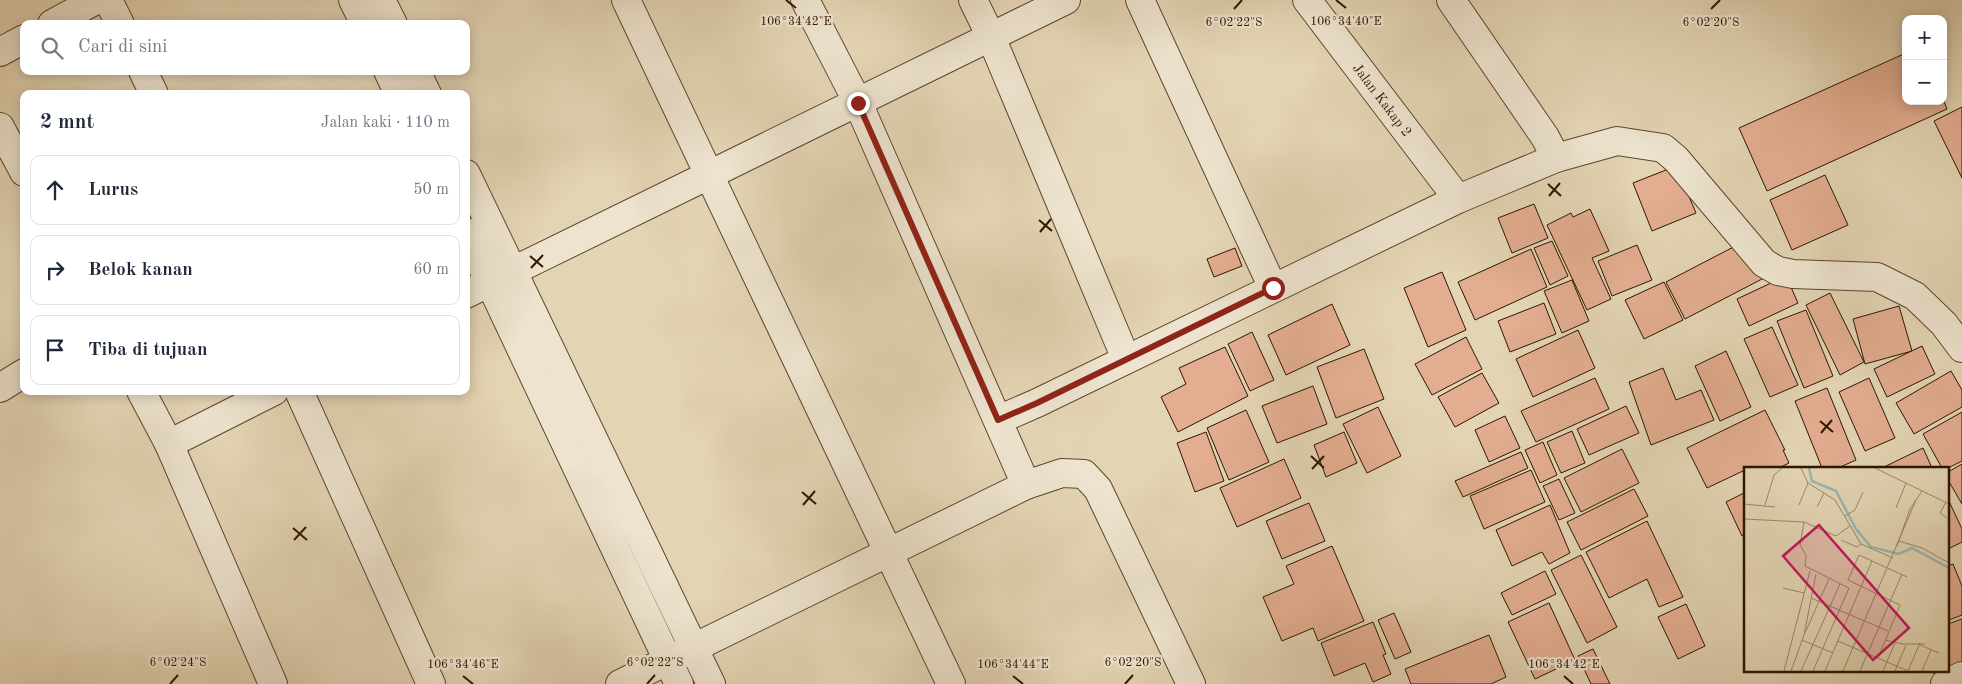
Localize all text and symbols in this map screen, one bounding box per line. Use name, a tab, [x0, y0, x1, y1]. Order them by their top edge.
map controls	[1902, 15, 1947, 105]
button: +	[1902, 15, 1947, 60]
text: 106°34'42"E	[760, 16, 832, 28]
text: 106°34'40"E	[1310, 16, 1382, 28]
text: 6°02'22"S	[1206, 17, 1262, 29]
text: 6°02'20"S	[1683, 17, 1739, 29]
search box	[20, 20, 470, 75]
icon: search	[38, 34, 66, 62]
text: Cari di sini	[78, 38, 168, 57]
button: −	[1902, 60, 1947, 105]
street label: Jalan Kakap 2	[1350, 61, 1414, 139]
route end	[847, 92, 870, 115]
text: 2 mnt	[40, 112, 94, 133]
text: Jalan kaki · 110 m	[321, 115, 450, 131]
icon: ahead	[41, 176, 69, 204]
text: Lurus	[88, 181, 138, 200]
text: 50 m	[413, 182, 449, 198]
icon: right	[41, 256, 69, 284]
text: Belok kanan	[88, 261, 193, 280]
text: 60 m	[413, 262, 449, 278]
route start	[1262, 277, 1285, 300]
icon: arrive	[41, 336, 69, 364]
text: Tiba di tujuan	[88, 341, 208, 360]
inset map	[1744, 467, 1950, 672]
text: 6°02'24"S	[150, 657, 206, 669]
text: 6°02'22"S	[627, 657, 683, 669]
text: 6°02'20"S	[1105, 657, 1161, 669]
text: 106°34'46"E	[427, 659, 499, 671]
text: 106°34'44"E	[977, 659, 1049, 671]
text: 106°34'42"E	[1528, 659, 1600, 671]

